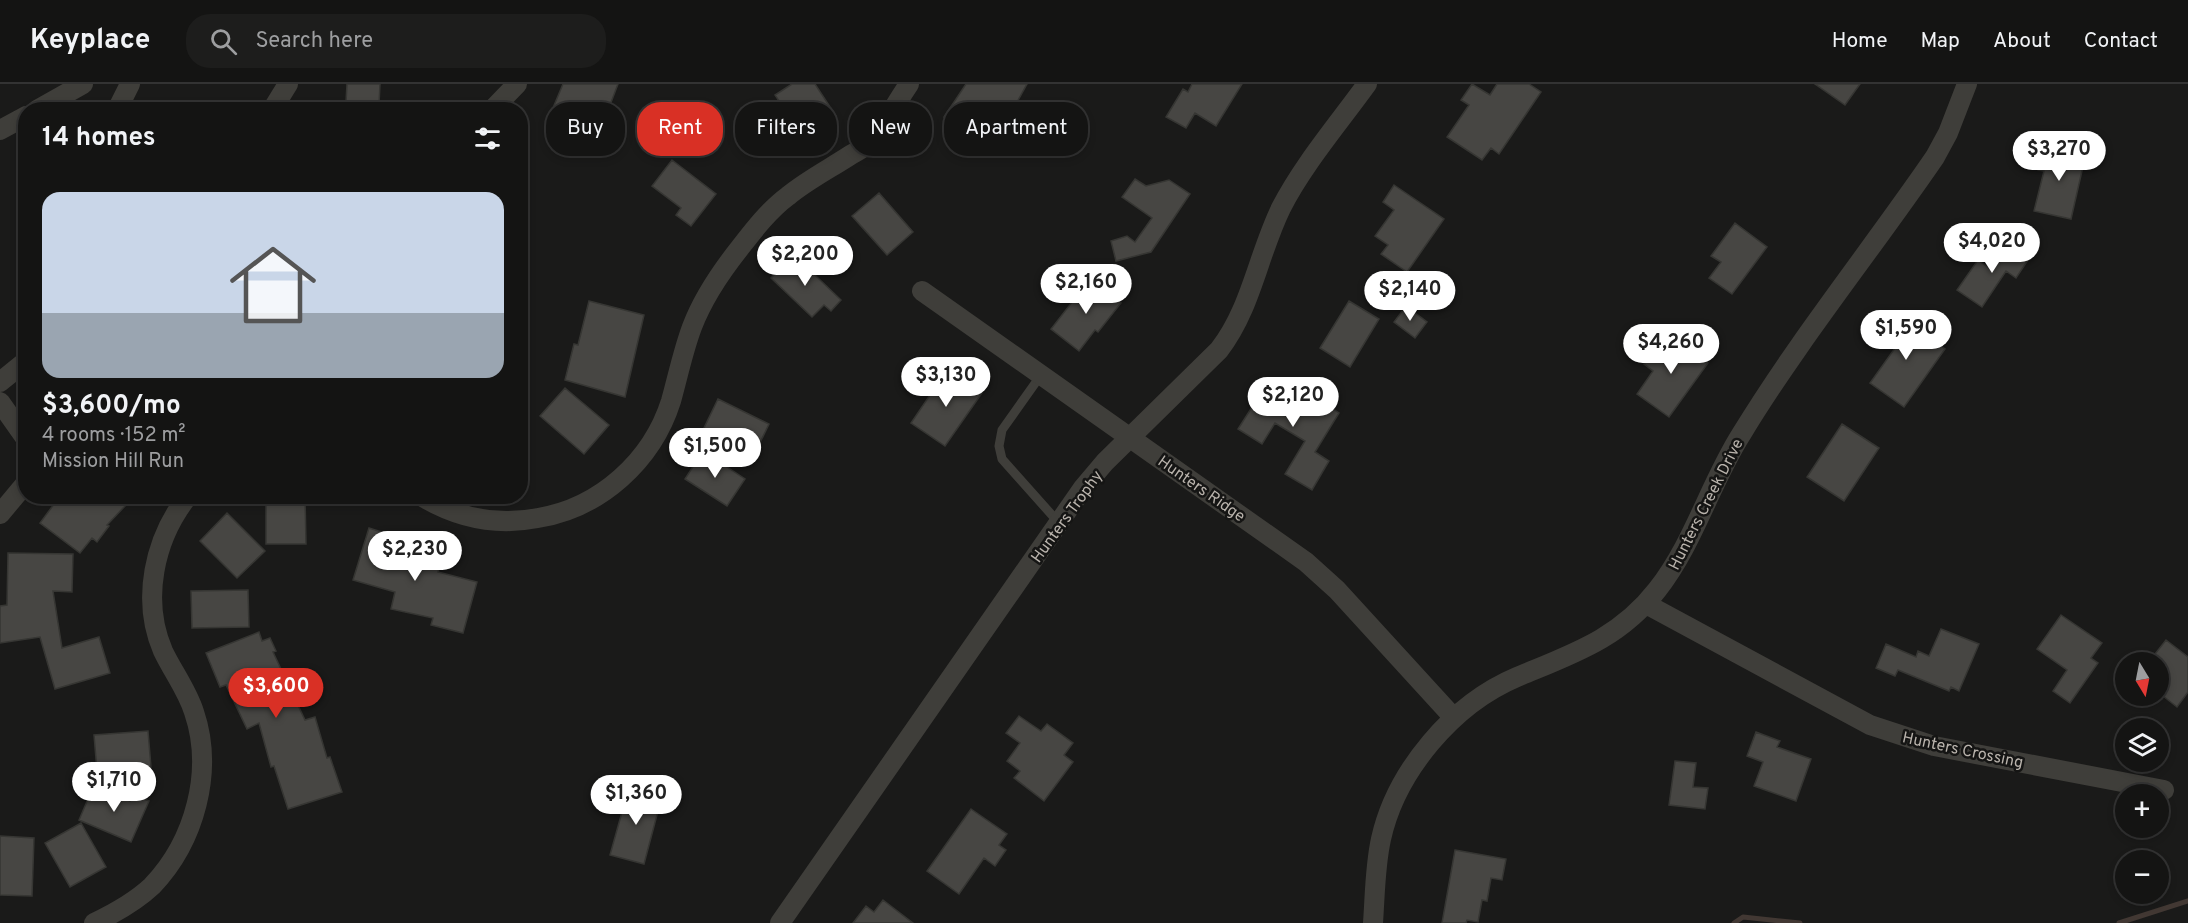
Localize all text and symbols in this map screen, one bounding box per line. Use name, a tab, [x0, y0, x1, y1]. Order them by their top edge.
search box	[186, 14, 606, 68]
text: Keyplace	[30, 23, 150, 59]
icon: search	[207, 25, 240, 58]
text: Search here	[255, 28, 373, 55]
text: Home	[1832, 28, 1888, 55]
text: Map	[1921, 28, 1960, 55]
text: About	[1993, 28, 2051, 55]
text: Contact	[2084, 28, 2158, 55]
chip: Buy	[546, 102, 625, 156]
chip: Rent	[637, 102, 723, 156]
chip: Filters	[735, 102, 837, 156]
chip: New	[849, 102, 932, 156]
chip: Apartment	[944, 102, 1088, 156]
text: 14 homes	[42, 122, 156, 155]
icon: filters	[471, 122, 504, 155]
pin: $3,270	[2010, 131, 2108, 182]
text: $3,270	[2027, 137, 2091, 163]
pin: $4,020	[1943, 223, 2041, 274]
text: $4,020	[1958, 229, 2026, 255]
icon: home	[219, 231, 327, 339]
pin: $2,200	[756, 236, 854, 287]
text: $2,200	[771, 242, 839, 268]
pin: $2,160	[1037, 264, 1135, 315]
text: $2,160	[1055, 270, 1117, 296]
pin: $2,140	[1361, 271, 1459, 322]
text: $2,140	[1378, 277, 1442, 303]
pin: $1,590	[1857, 310, 1955, 361]
text: $1,590	[1875, 316, 1938, 342]
pin: $4,260	[1622, 324, 1720, 375]
text: $4,260	[1637, 330, 1705, 356]
pin: $3,130	[897, 357, 995, 408]
text: $3,130	[915, 363, 977, 389]
pin: $2,120	[1244, 377, 1342, 428]
text: $2,120	[1262, 383, 1324, 409]
text: $3,600/mo	[42, 390, 181, 423]
text: 4 rooms · 152 m²	[42, 423, 186, 449]
pin: $1,500	[666, 428, 764, 479]
text: $1,500	[683, 434, 747, 460]
street label: Hunters Creek Drive	[1665, 436, 1749, 574]
text: Mission Hill Run	[42, 449, 184, 475]
street label: Hunters Ridge	[1153, 452, 1248, 527]
street label: Hunters Trophy	[1027, 467, 1108, 567]
pin: $2,230	[366, 531, 464, 582]
text: $2,230	[382, 537, 448, 563]
north arrow	[2115, 652, 2169, 706]
map controls	[2115, 652, 2169, 904]
pin: $3,600	[227, 668, 325, 719]
text: $3,600	[242, 674, 310, 700]
button: layers	[2115, 718, 2169, 772]
street label: Hunters Crossing	[1900, 728, 2025, 774]
pin: $1,710	[65, 762, 163, 813]
text: $1,710	[86, 768, 142, 794]
pin: $1,360	[587, 775, 685, 826]
text: $1,360	[605, 781, 667, 807]
button: +	[2115, 784, 2169, 838]
button: −	[2115, 850, 2169, 904]

